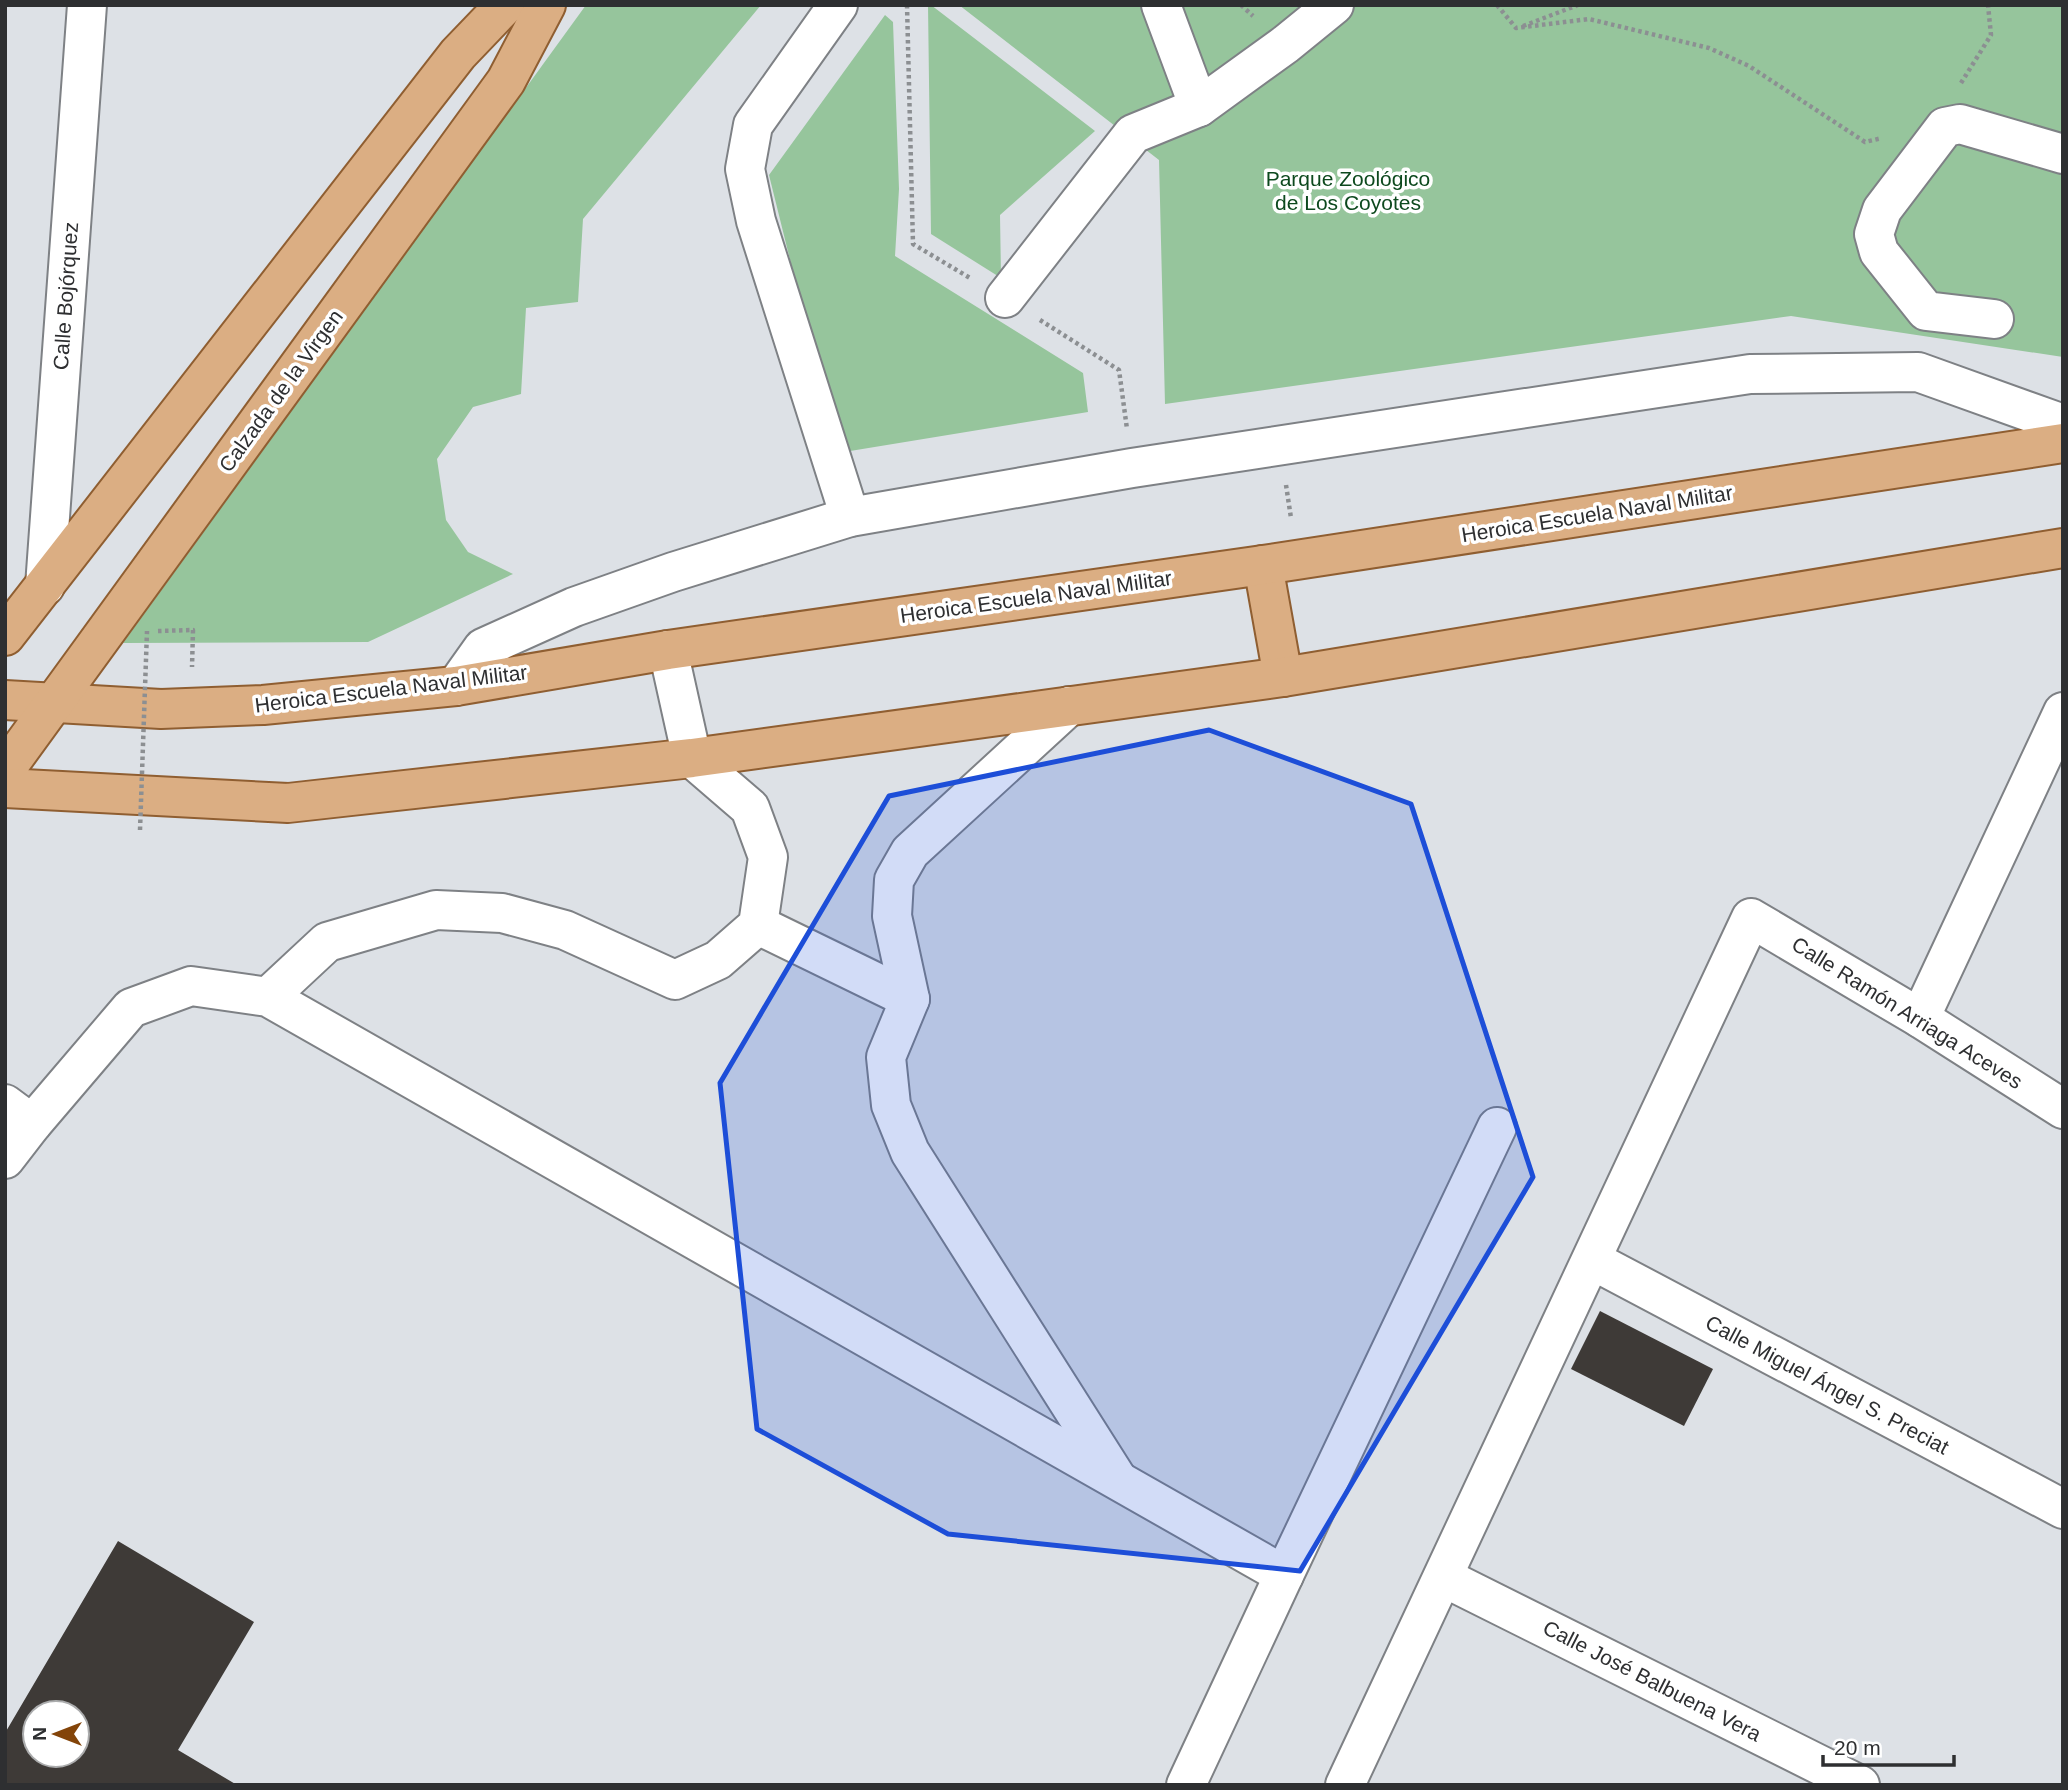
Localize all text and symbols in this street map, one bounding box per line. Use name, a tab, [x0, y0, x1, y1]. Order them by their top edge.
park label: Parque Zoológico de Los Coyotes	[1266, 167, 1430, 214]
street label: Calle Bojórquez	[49, 221, 82, 371]
street label: Calzada de la Virgen	[214, 305, 347, 476]
street label: Heroica Escuela Naval Militar	[1460, 481, 1734, 546]
street label: Heroica Escuela Naval Militar	[899, 566, 1173, 627]
street label: Heroica Escuela Naval Militar	[253, 660, 528, 717]
street label: Calle Ramón Arriaga Aceves	[1788, 932, 2027, 1093]
street label: Calle Miguel Ángel S. Preciat	[1702, 1311, 1953, 1459]
street label: Calle José Balbuena Vera	[1539, 1615, 1765, 1746]
north arrow	[21, 1699, 91, 1769]
scale bar	[1823, 1724, 1954, 1768]
text: N	[29, 1727, 50, 1741]
text: 20 m	[1834, 1736, 1881, 1759]

